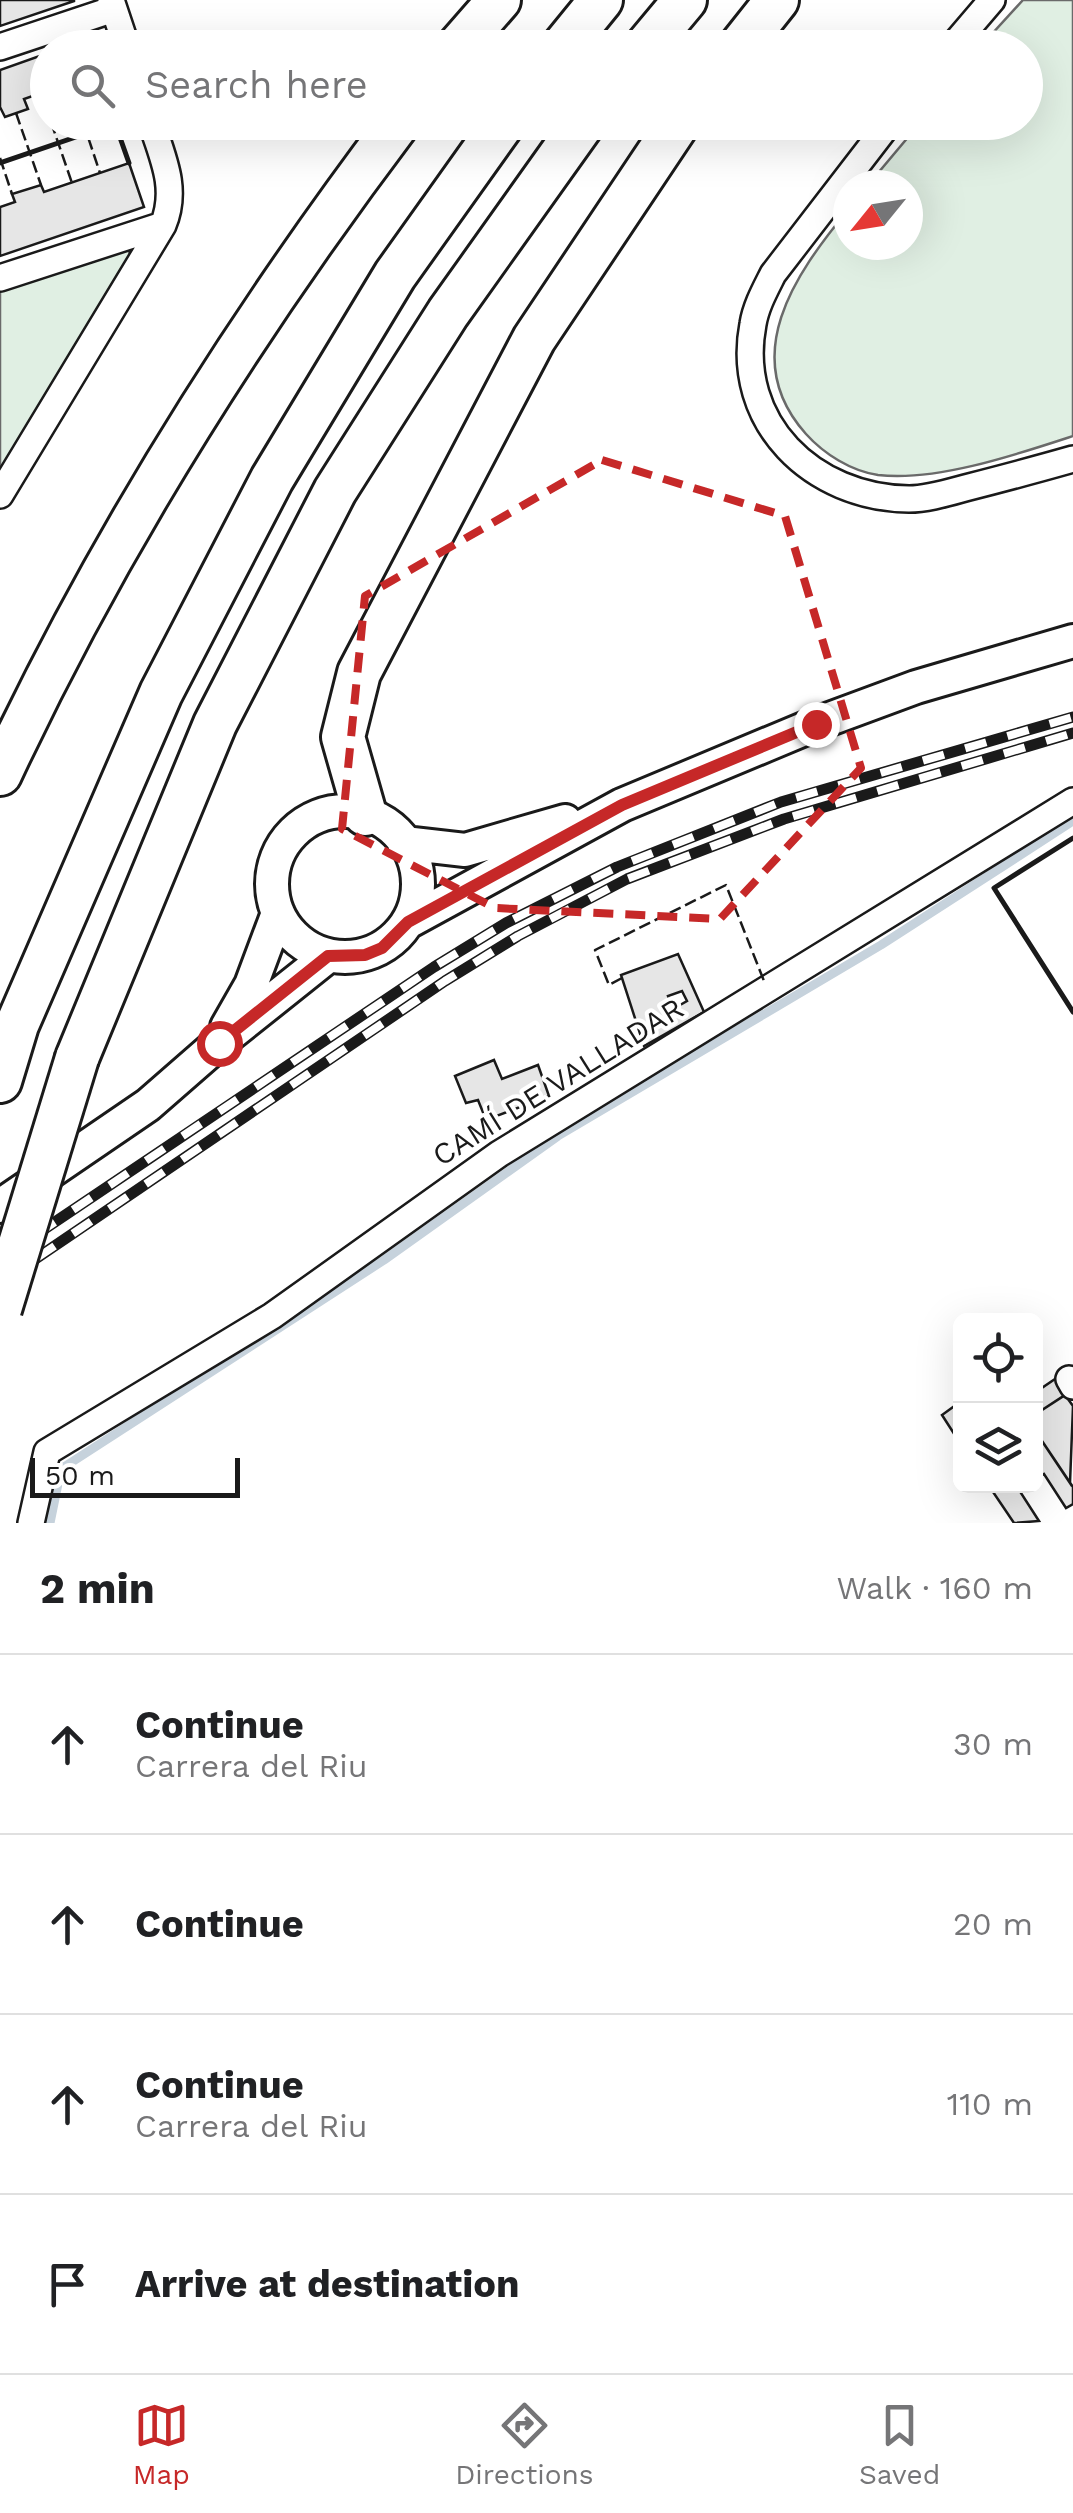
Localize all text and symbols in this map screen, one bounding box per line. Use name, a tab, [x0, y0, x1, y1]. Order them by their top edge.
search box	[30, 30, 1043, 140]
icon: search	[65, 58, 120, 113]
text: Search here	[145, 63, 368, 107]
north arrow	[833, 170, 923, 260]
route end	[794, 702, 840, 748]
street label: CAMÍ DE VALLADAR	[426, 990, 690, 1173]
route start	[197, 1021, 243, 1067]
map controls	[953, 1313, 1043, 1493]
button: locate	[953, 1313, 1043, 1403]
button: layers	[953, 1403, 1043, 1493]
scale bar	[30, 1453, 240, 1498]
text: 50 m	[45, 1459, 115, 1492]
text: 2 min	[40, 1564, 155, 1613]
text: Walk · 160 m	[837, 1569, 1033, 1607]
text: Continue	[135, 1703, 304, 1747]
icon: ahead	[40, 1717, 95, 1772]
text: 30 m	[953, 1725, 1033, 1763]
text: Carrera del Riu	[135, 1747, 368, 1785]
icon: ahead	[40, 1897, 95, 1952]
text: Continue	[135, 1902, 304, 1946]
text: 20 m	[953, 1905, 1033, 1943]
text: Continue	[135, 2063, 304, 2107]
icon: ahead	[40, 2077, 95, 2132]
text: 110 m	[947, 2085, 1033, 2123]
text: Carrera del Riu	[135, 2107, 368, 2145]
icon: arrive	[40, 2257, 95, 2312]
text: Arrive at destination	[135, 2262, 520, 2306]
tab: Map	[133, 2398, 190, 2491]
tab: Directions	[455, 2398, 594, 2491]
tab: Saved	[859, 2398, 940, 2491]

